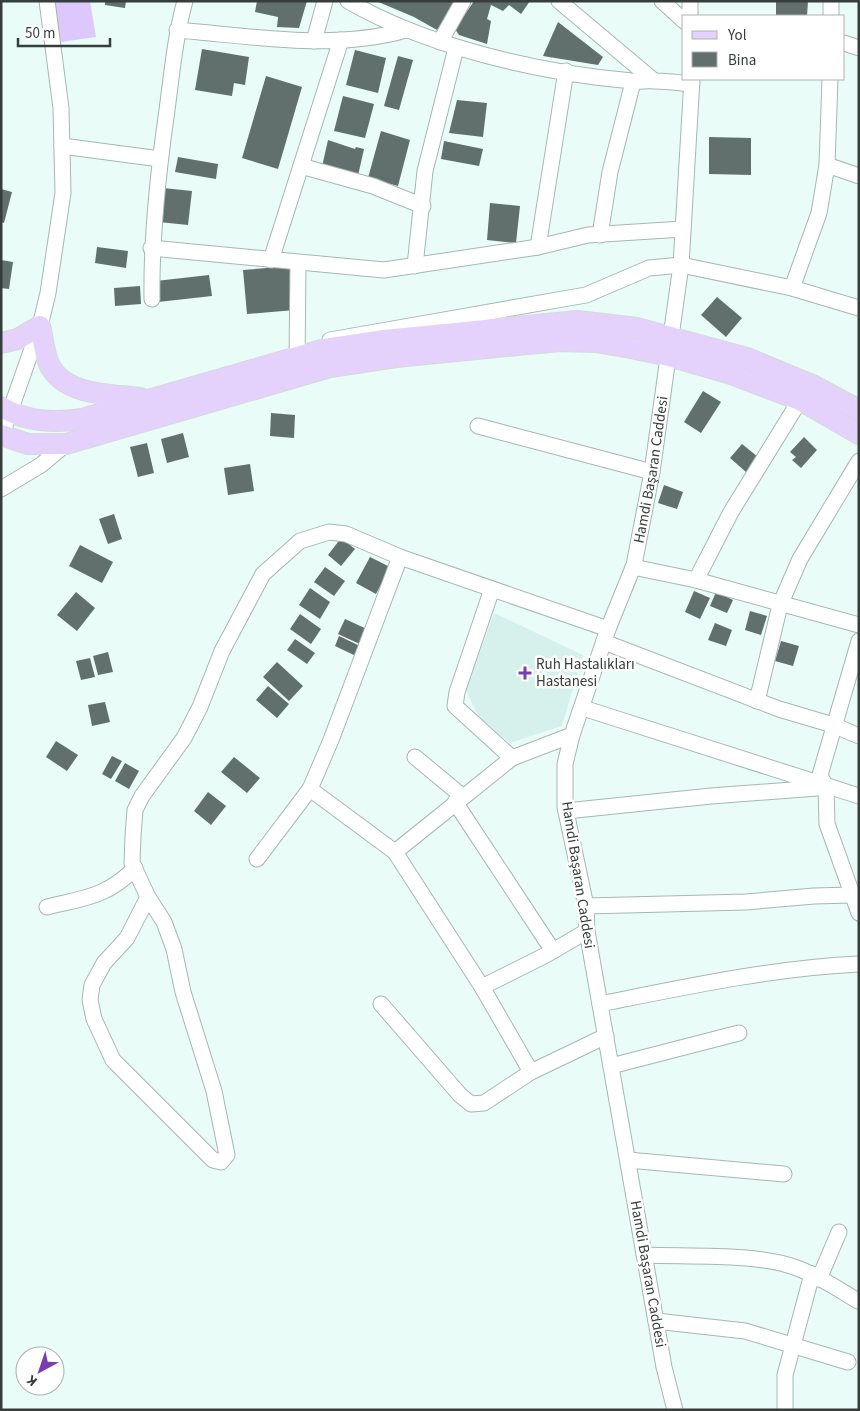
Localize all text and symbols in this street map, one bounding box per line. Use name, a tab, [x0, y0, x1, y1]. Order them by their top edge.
scale bar	[18, 15, 110, 47]
legend	[682, 15, 845, 80]
text: 50 m	[25, 23, 55, 44]
text: Yol	[727, 25, 747, 46]
text: Bina	[728, 50, 756, 71]
street label: Hamdi Başaran Caddesi	[628, 395, 673, 545]
place label: Ruh Hastalıkları Hastanesi	[536, 654, 635, 692]
marker: Ruh Hastalıkları Hastanesi	[518, 666, 532, 680]
street label: Hamdi Başaran Caddesi	[556, 800, 600, 950]
street label: Hamdi Başaran Caddesi	[625, 1199, 671, 1349]
north arrow	[15, 1346, 65, 1396]
text: K	[22, 1370, 42, 1391]

